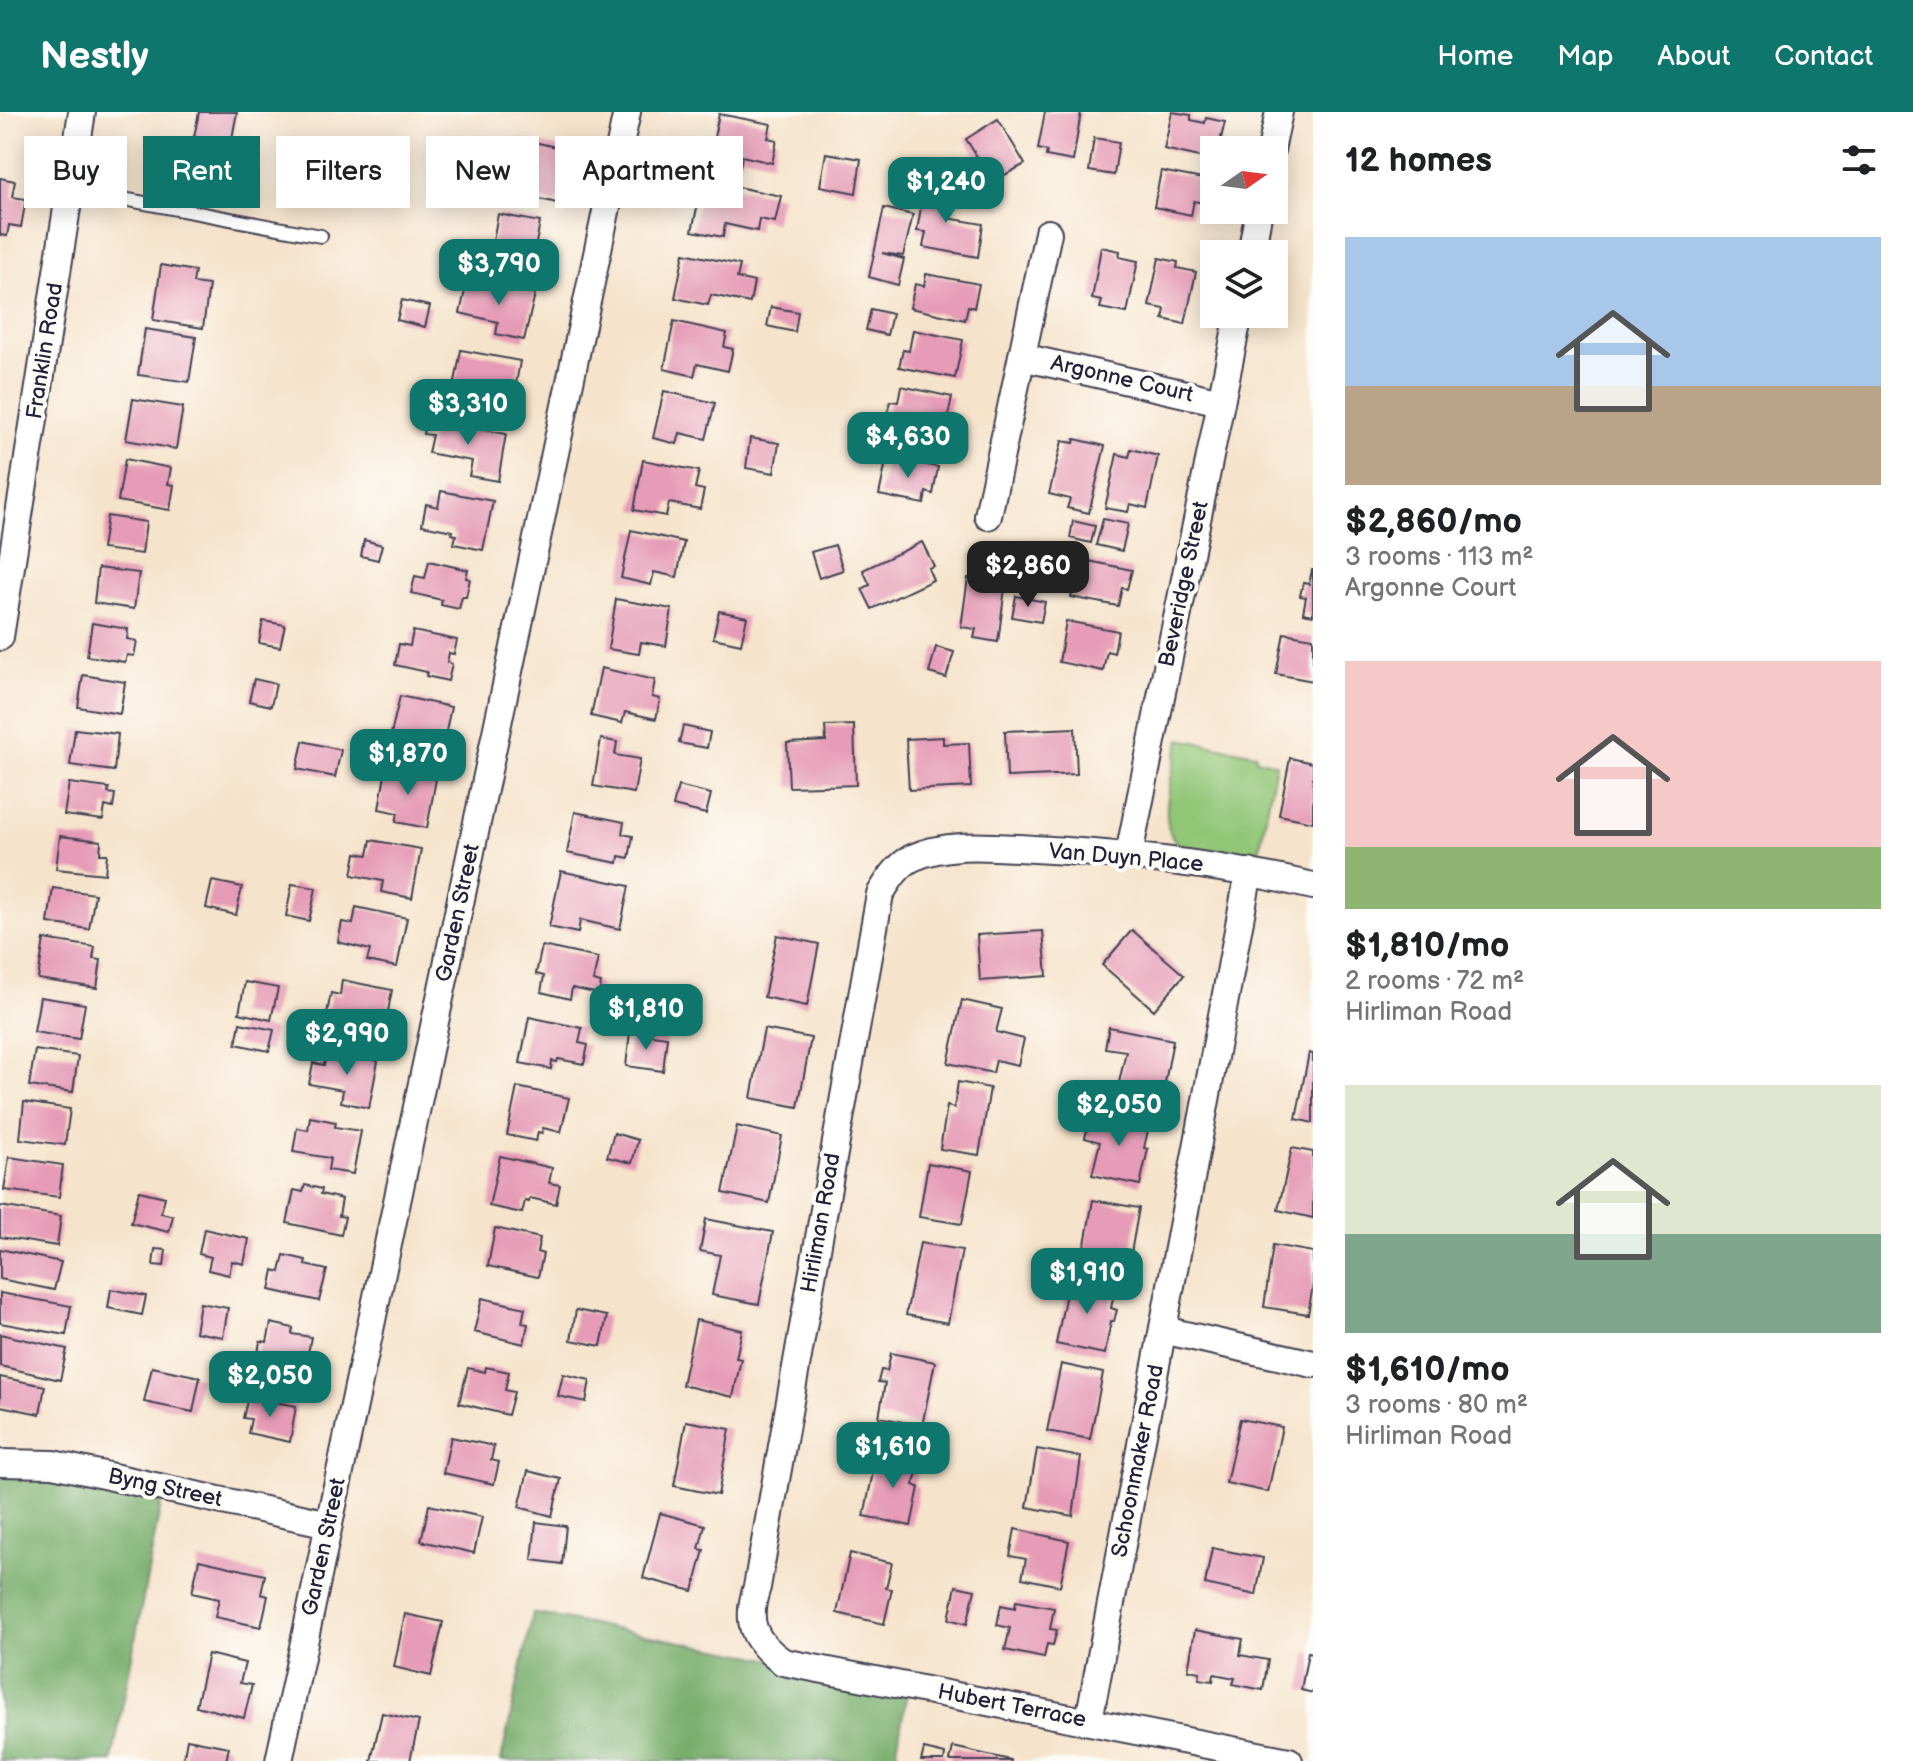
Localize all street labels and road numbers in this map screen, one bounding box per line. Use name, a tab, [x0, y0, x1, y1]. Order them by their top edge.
street label: Franklin Road	[21, 281, 69, 421]
street label: Argonne Court	[1048, 350, 1196, 409]
street label: Beveridge Street	[1153, 498, 1215, 669]
street label: Van Duyn Place	[1048, 838, 1204, 878]
street label: Garden Street	[430, 841, 486, 984]
street label: Hirliman Road	[795, 1151, 847, 1295]
street label: Schoonmaker Road	[1106, 1362, 1170, 1560]
street label: Byng Street	[105, 1463, 225, 1513]
street label: Garden Street	[296, 1475, 352, 1618]
street label: Hubert Terrace	[936, 1678, 1088, 1734]

